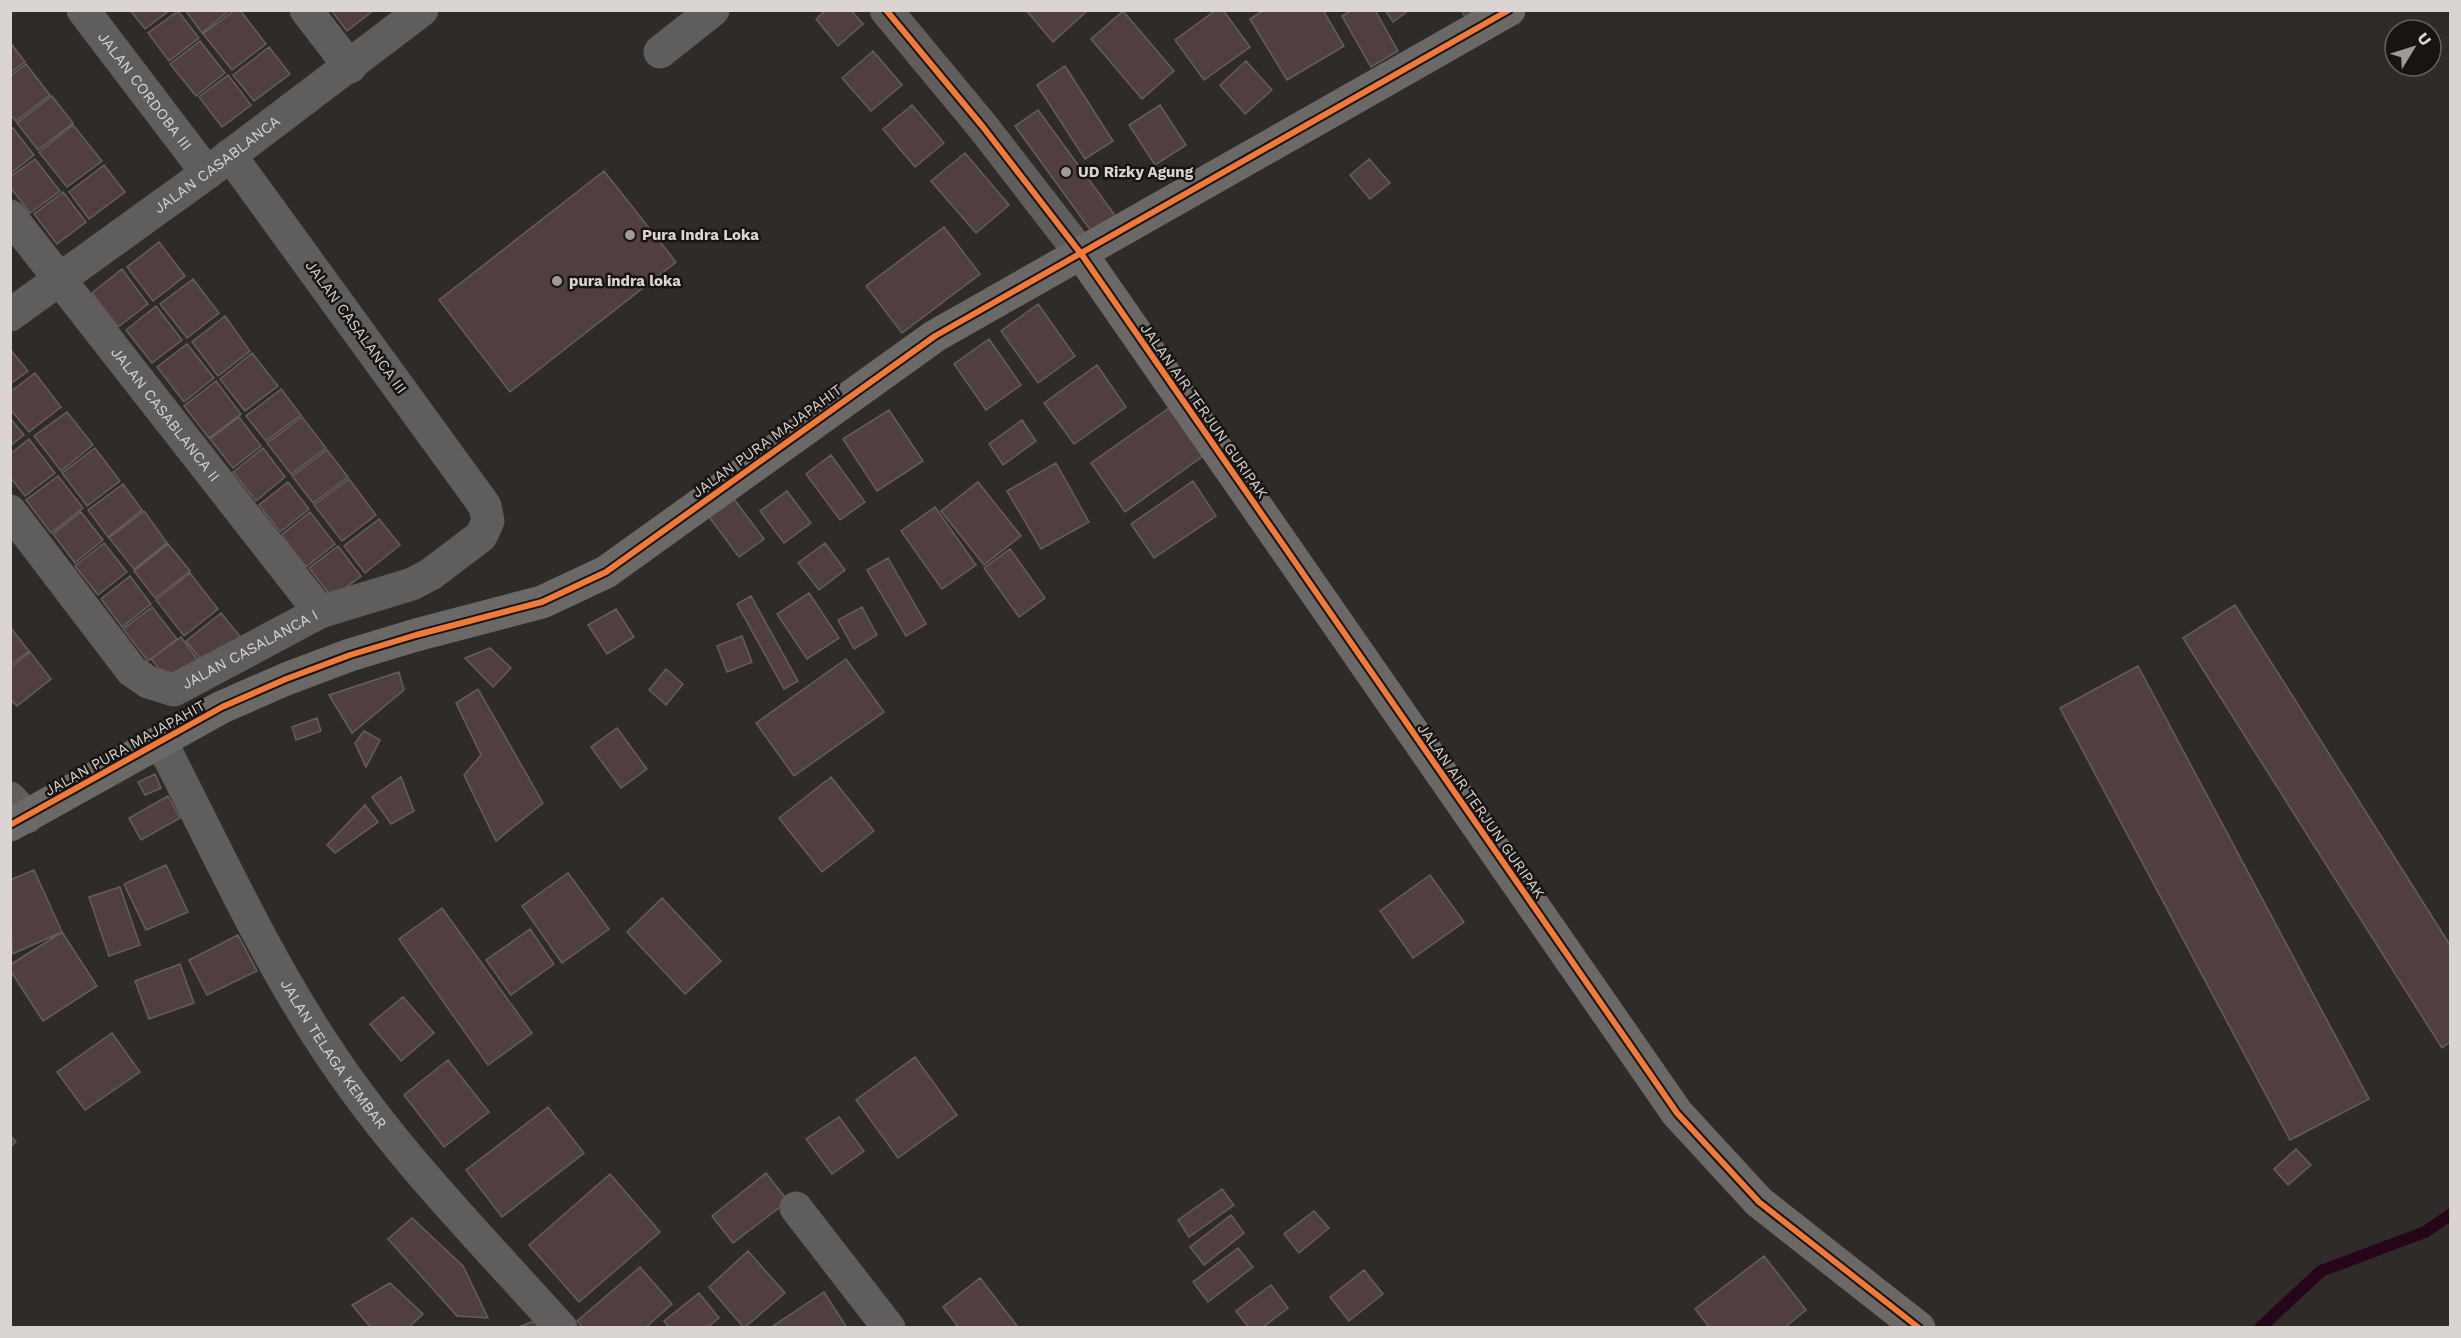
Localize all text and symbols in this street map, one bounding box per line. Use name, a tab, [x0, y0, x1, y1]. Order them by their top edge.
north arrow	[2383, 18, 2443, 78]
street label: JALAN CORDOBA III	[94, 28, 196, 154]
text: U	[2413, 29, 2435, 49]
street label: JALAN CASABLANCA	[151, 112, 284, 217]
place label: UD Rizky Agung	[1078, 163, 1194, 181]
marker: UD Rizky Agung	[1059, 165, 1073, 179]
place label: Pura Indra Loka	[642, 226, 759, 244]
marker: Pura Indra Loka	[623, 228, 637, 242]
street label: JALAN CASALANCA III	[302, 257, 410, 397]
place label: pura indra loka	[569, 272, 681, 290]
marker: pura indra loka	[550, 274, 564, 288]
street label: JALAN AIR TERJUN GURIPAK	[1137, 320, 1272, 502]
street label: JALAN CASABLANCA II	[107, 344, 224, 485]
street label: JALAN PURA MAJAPAHIT	[689, 381, 845, 501]
street label: JALAN CASALANCA I	[179, 606, 321, 693]
street label: JALAN PURA MAJAPAHIT	[42, 696, 208, 800]
street label: JALAN AIR TERJUN GURIPAK	[1414, 720, 1549, 902]
street label: JALAN TELAGA KEMBAR	[277, 976, 390, 1133]

